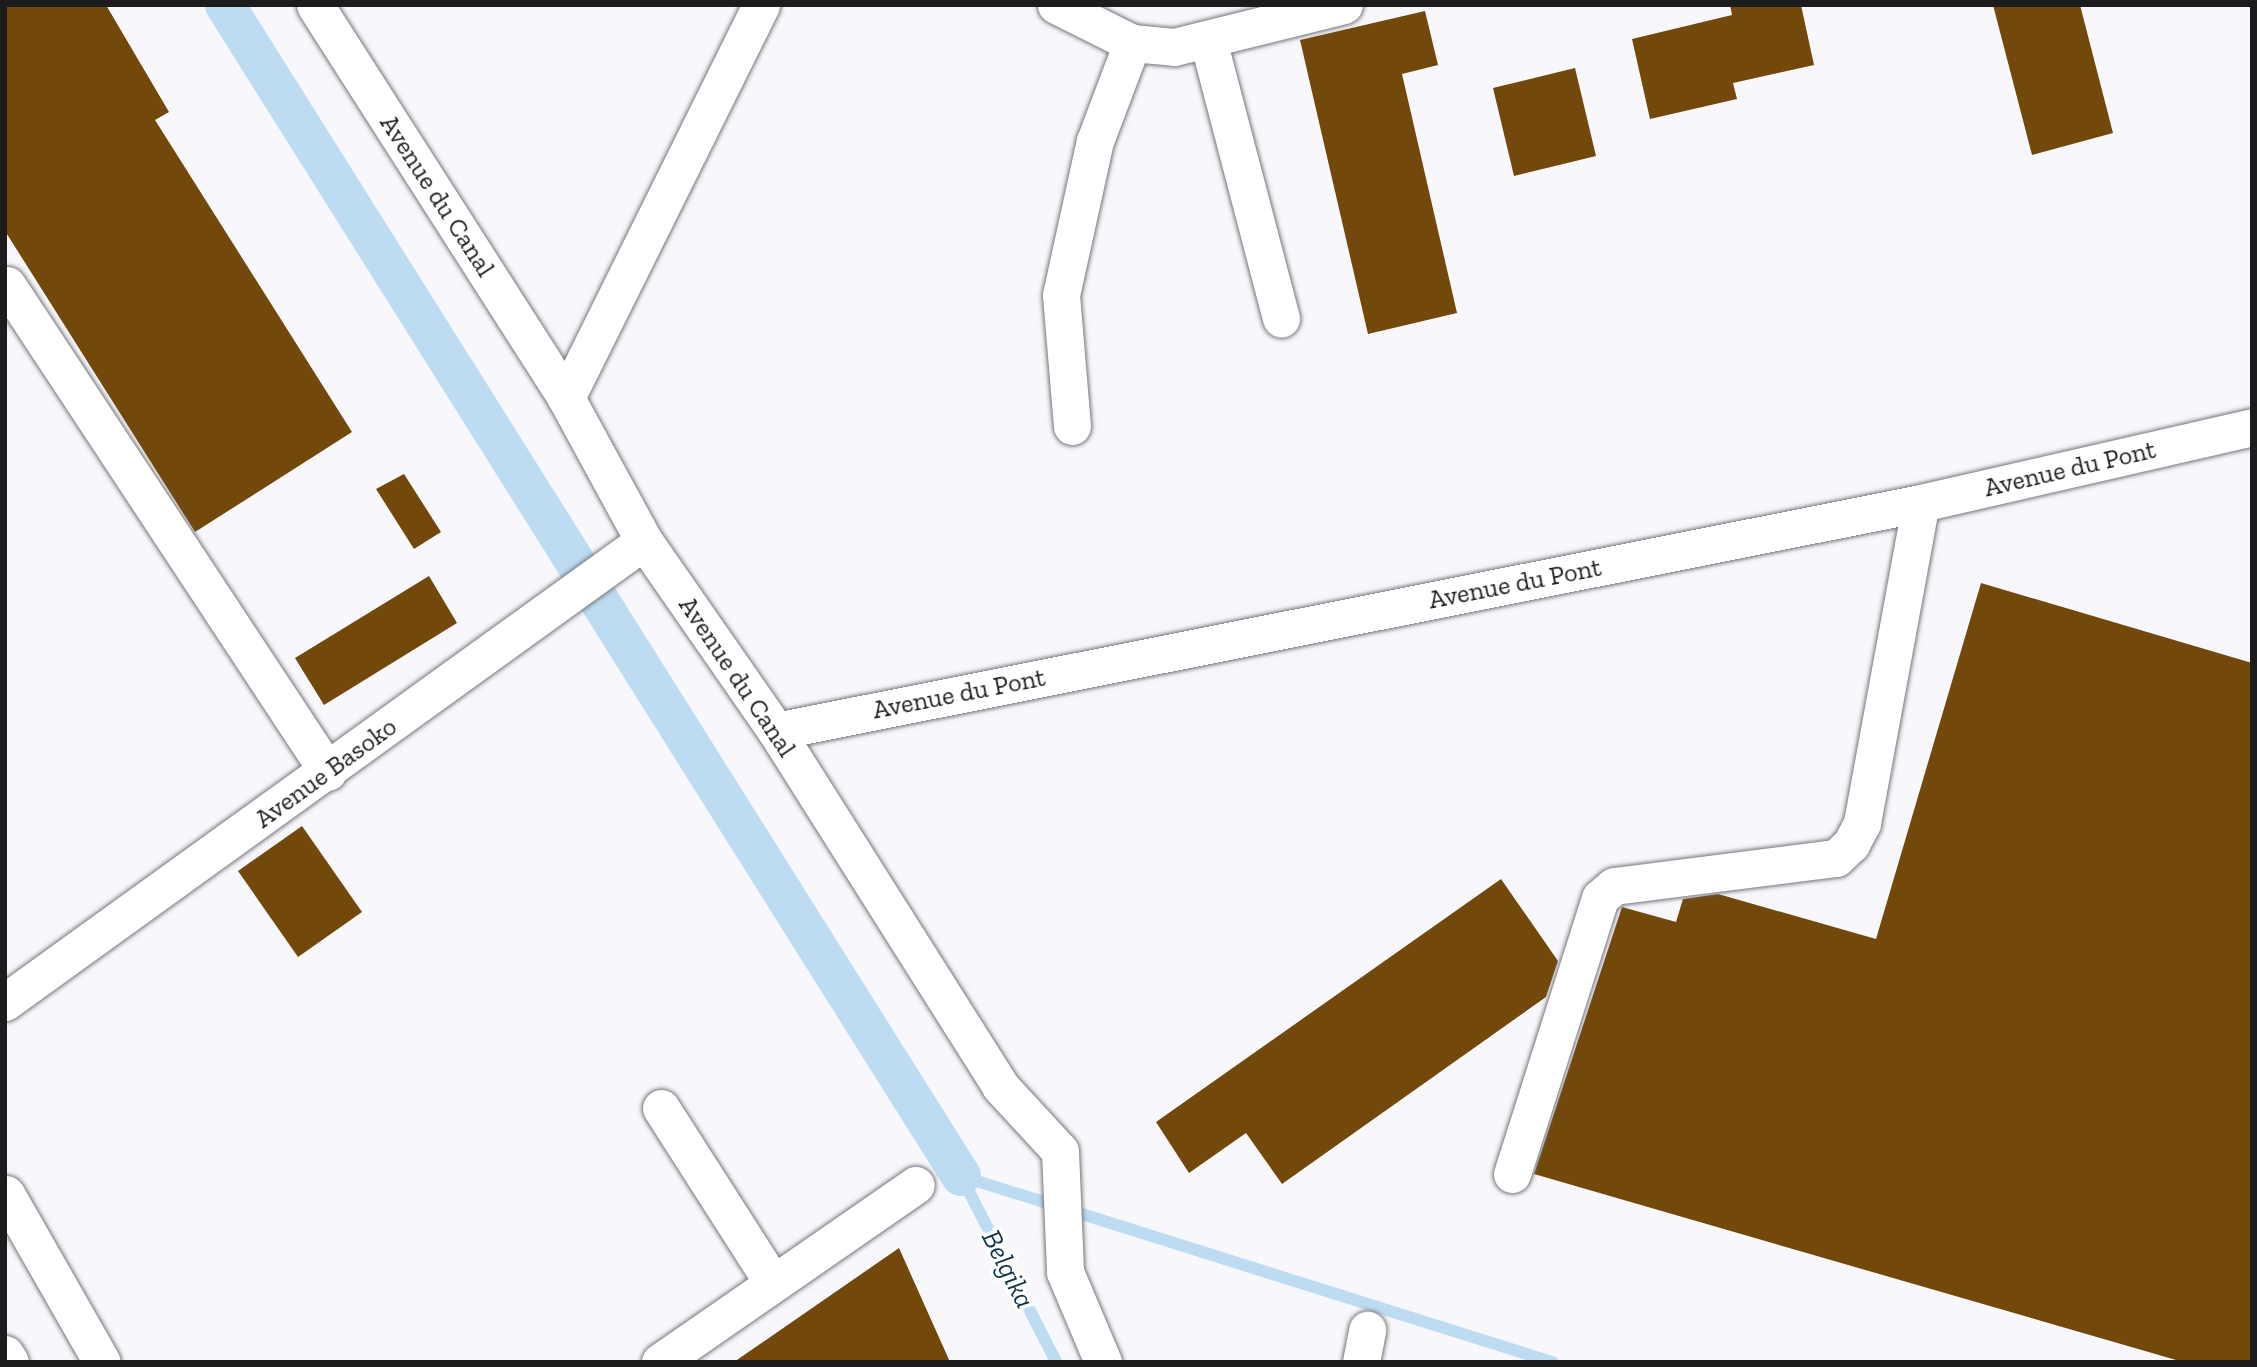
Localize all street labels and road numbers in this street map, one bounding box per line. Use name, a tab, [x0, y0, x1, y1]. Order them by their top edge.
street label: Avenue du Canal	[373, 109, 501, 283]
street label: Avenue du Pont	[1981, 434, 2159, 504]
street label: Avenue du Pont	[1426, 552, 1604, 616]
street label: Avenue du Canal	[672, 591, 802, 763]
street label: Avenue du Pont	[870, 662, 1048, 726]
street label: Avenue Basoko	[249, 711, 403, 835]

